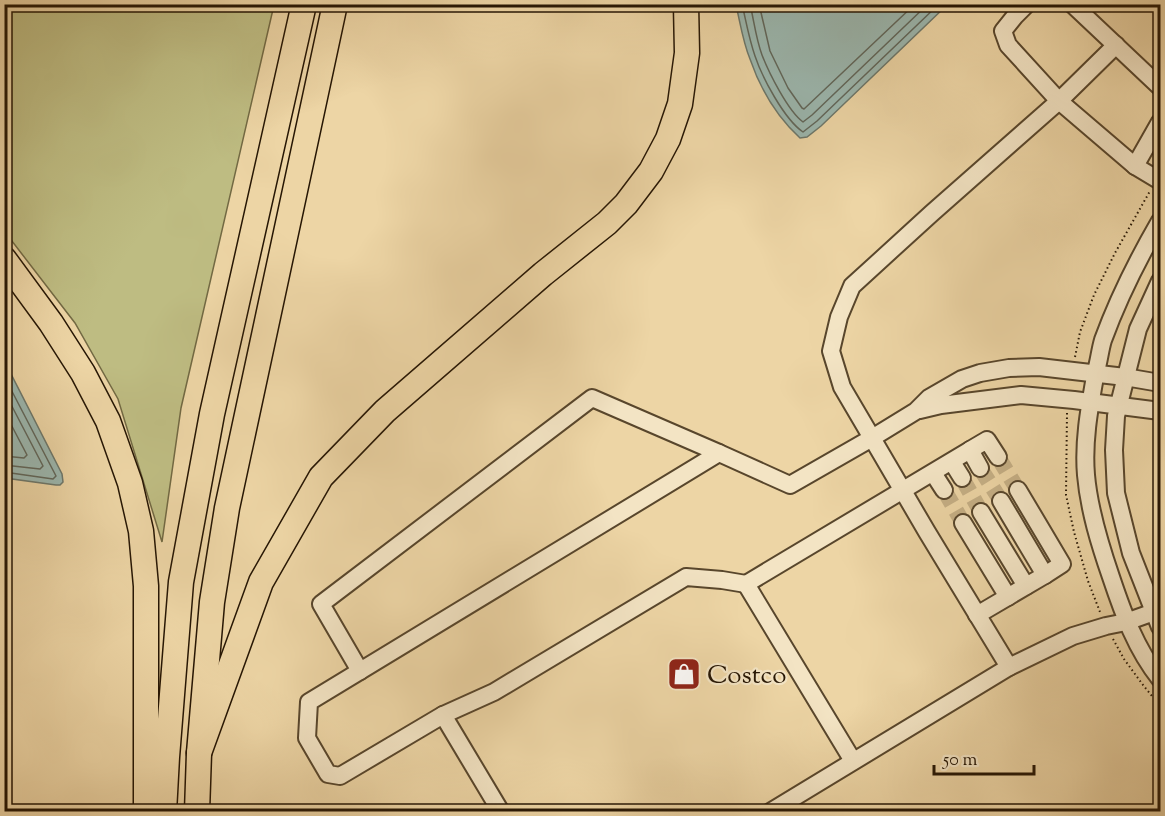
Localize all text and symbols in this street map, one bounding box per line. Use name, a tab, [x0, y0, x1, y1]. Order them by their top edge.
shop icon: Costco	[666, 656, 702, 692]
place label: Costco	[707, 658, 787, 695]
scale bar	[934, 738, 1034, 776]
text: 50 m	[942, 748, 978, 774]

